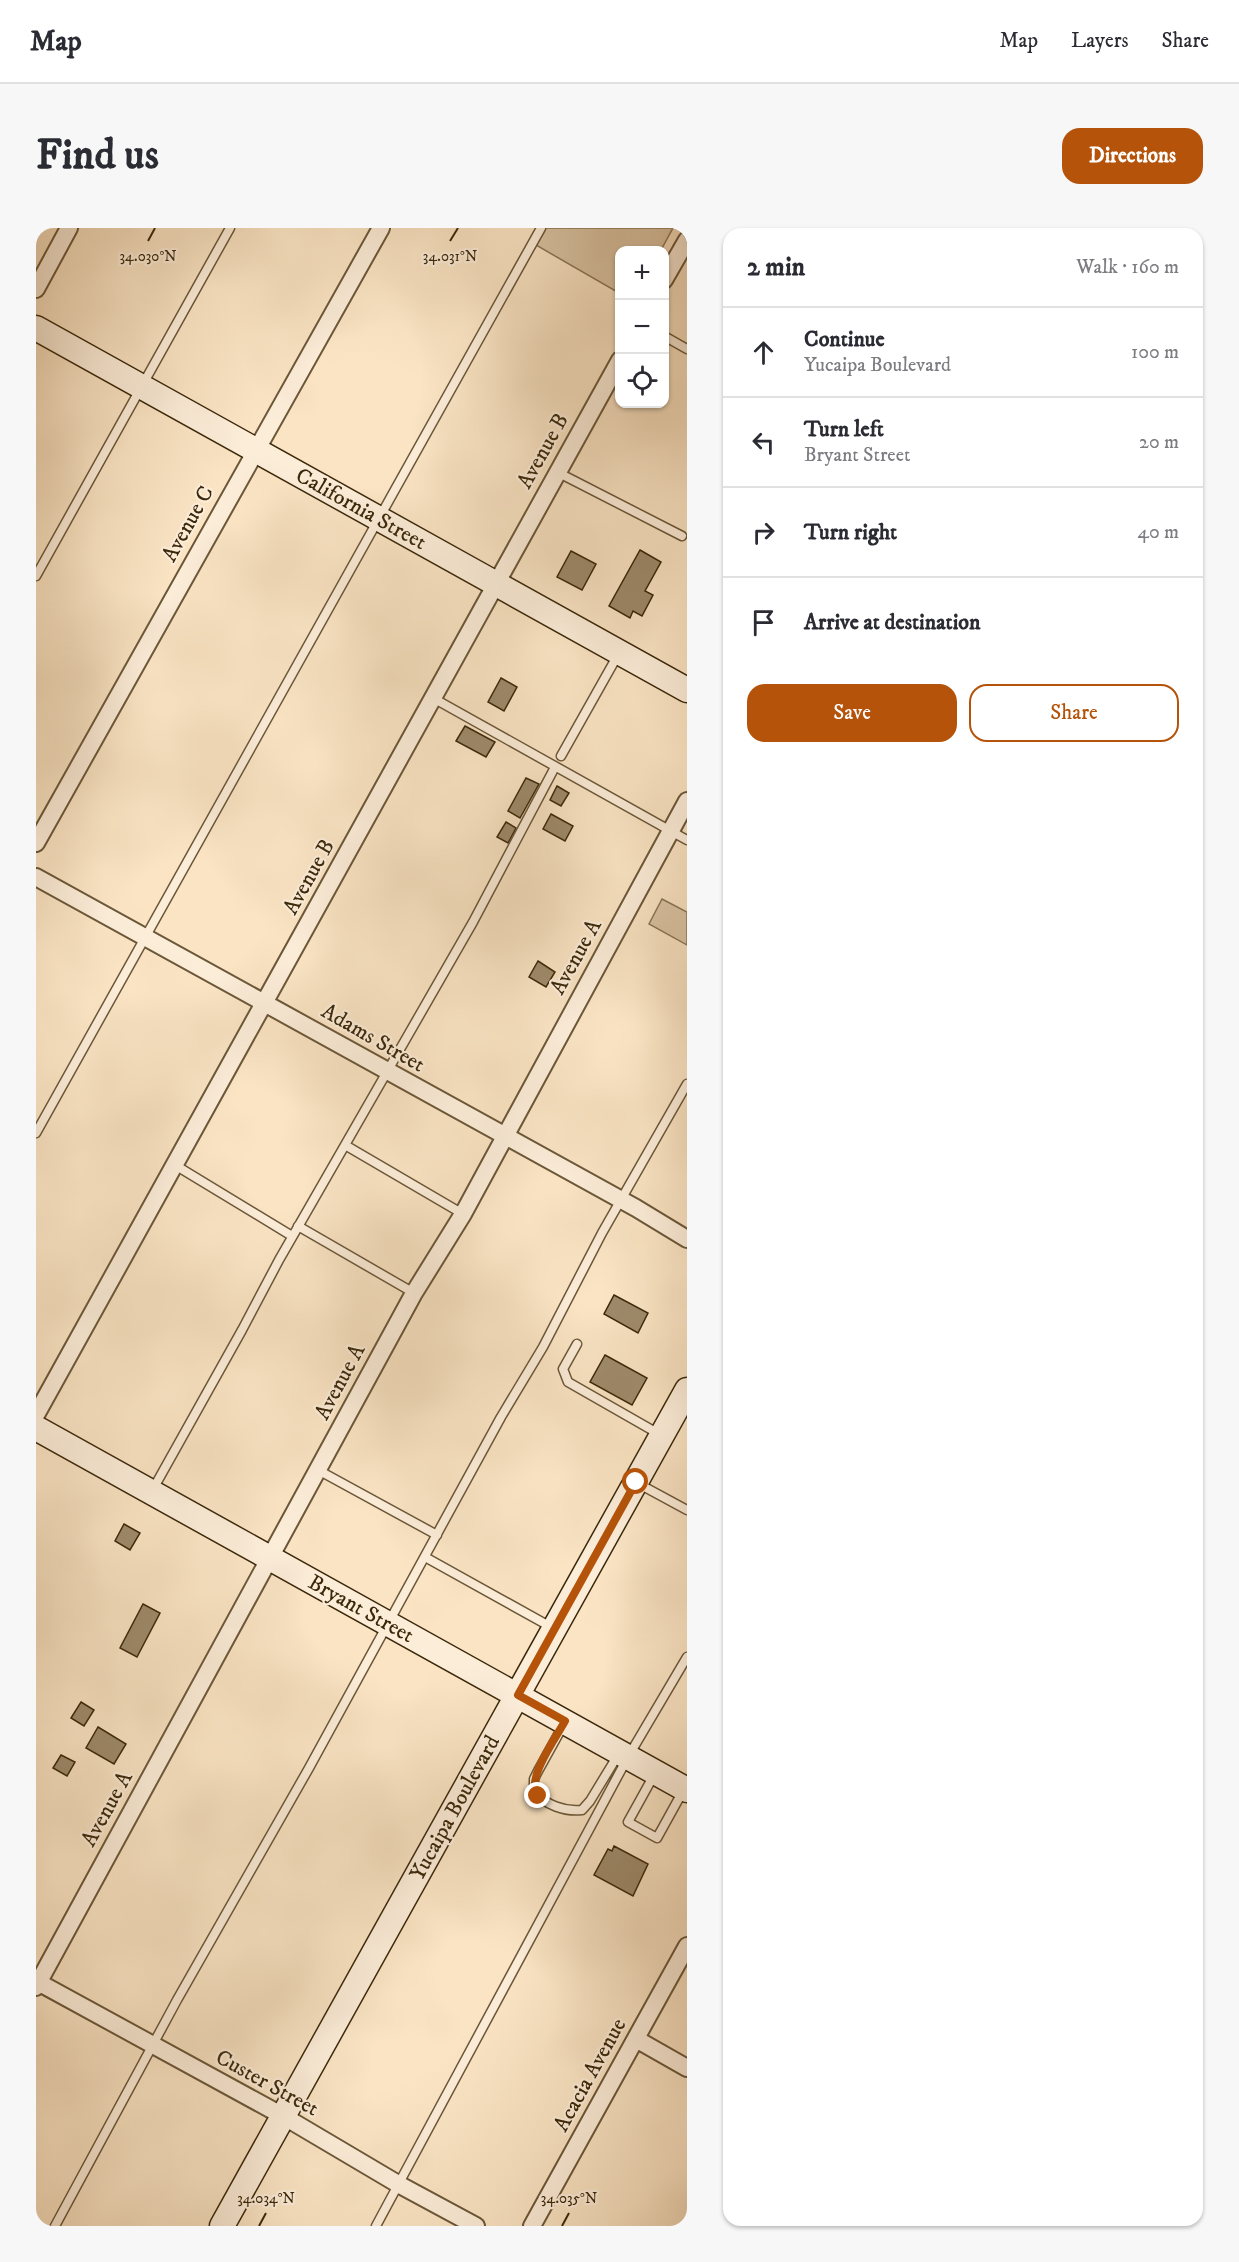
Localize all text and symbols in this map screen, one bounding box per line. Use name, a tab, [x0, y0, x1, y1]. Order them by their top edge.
text: Map	[30, 24, 82, 59]
text: Map	[999, 28, 1038, 54]
text: Layers	[1071, 28, 1129, 54]
text: Share	[1162, 28, 1209, 54]
button: Directions	[1062, 128, 1203, 184]
text: Find us	[36, 130, 159, 182]
map controls	[615, 246, 669, 408]
button: +	[615, 246, 669, 300]
text: 34.030°N	[120, 247, 177, 266]
text: 34.031°N	[423, 247, 477, 266]
text: 2 min	[747, 251, 805, 284]
text: Walk · 160 m	[1076, 255, 1179, 280]
button: −	[615, 300, 669, 354]
text: Continue	[804, 326, 885, 353]
icon: ahead	[747, 336, 780, 369]
text: 100 m	[1131, 340, 1179, 365]
text: Yucaipa Boulevard	[804, 353, 951, 378]
button: locate	[615, 354, 669, 408]
street label: Avenue B	[511, 409, 575, 493]
text: Turn left	[804, 416, 884, 443]
icon: left	[747, 426, 780, 459]
text: 20 m	[1139, 430, 1179, 455]
text: Bryant Street	[804, 443, 910, 468]
street label: California Street	[291, 462, 431, 556]
street label: Avenue C	[156, 481, 220, 567]
icon: right	[747, 516, 780, 549]
text: Turn right	[804, 519, 897, 546]
text: 40 m	[1137, 520, 1179, 545]
icon: arrive	[747, 606, 780, 639]
text: Arrive at destination	[804, 609, 981, 636]
button: Save	[747, 684, 957, 742]
button: Share	[969, 684, 1179, 742]
street label: Avenue B	[277, 835, 341, 919]
street label: Avenue A	[544, 914, 608, 999]
street label: Adams Street	[316, 998, 430, 1078]
street label: Avenue A	[309, 1339, 372, 1425]
route start	[622, 1468, 648, 1494]
street label: Bryant Street	[303, 1569, 419, 1649]
street label: Yucaipa Boulevard	[404, 1731, 506, 1885]
street label: Avenue A	[75, 1766, 139, 1851]
route end	[524, 1782, 550, 1808]
street label: Acacia Avenue	[548, 2014, 632, 2136]
street label: Custer Street	[211, 2044, 323, 2122]
text: 34.034°N	[237, 2189, 295, 2208]
text: 34.035°N	[541, 2189, 597, 2208]

